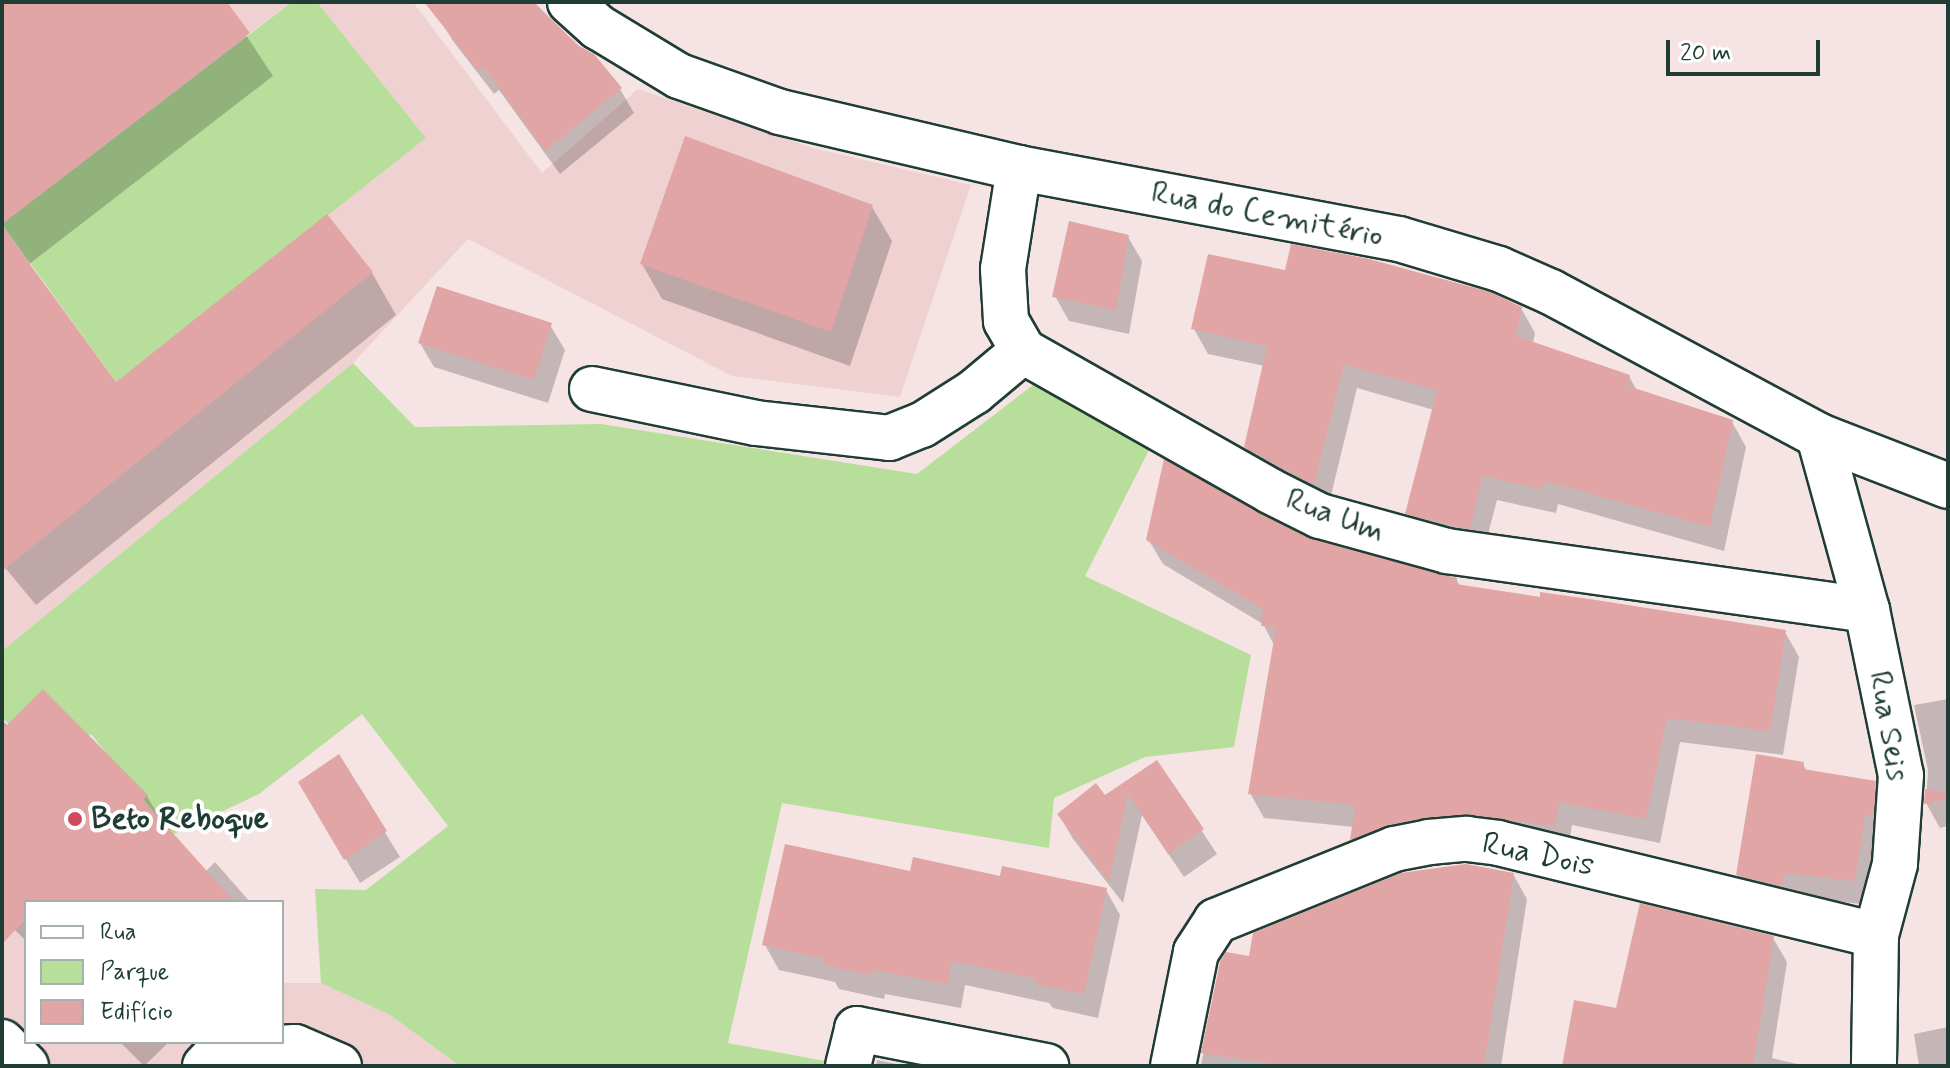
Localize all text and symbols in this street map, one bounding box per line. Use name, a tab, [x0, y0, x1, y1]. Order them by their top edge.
scale bar	[1670, 24, 1824, 74]
text: 20 m	[1680, 38, 1731, 69]
street label: Rua do Cemitério	[1149, 174, 1385, 256]
street label: Rua Um	[1280, 480, 1390, 552]
street label: Rua Seis	[1859, 668, 1917, 784]
place label: Beto Reboque	[91, 800, 276, 838]
marker: Beto Reboque	[66, 810, 84, 828]
street label: Rua Dois	[1478, 824, 1598, 886]
legend	[24, 900, 284, 1044]
text: Rua	[100, 917, 137, 948]
text: Parque	[100, 957, 169, 988]
text: Edifício	[100, 997, 173, 1028]

